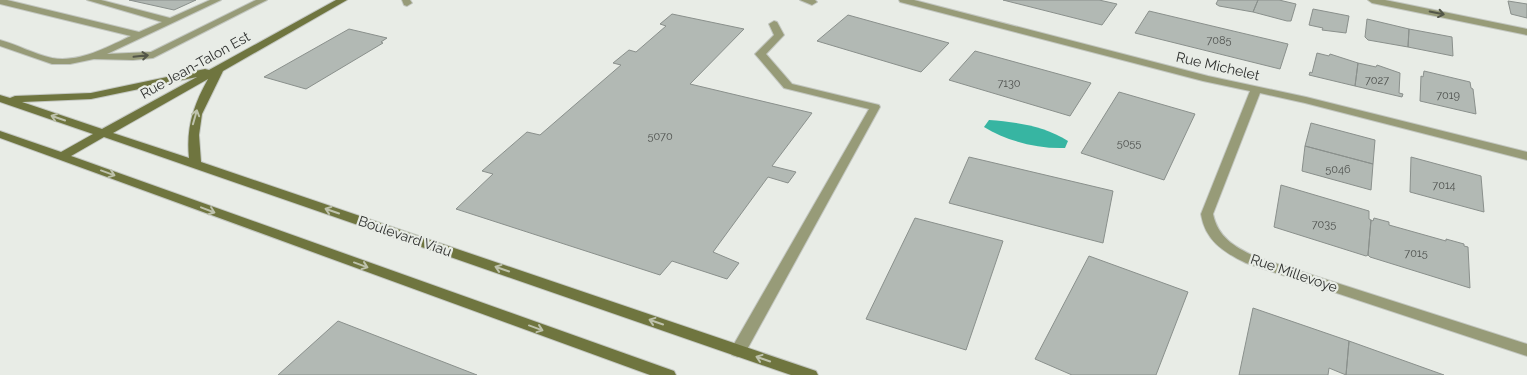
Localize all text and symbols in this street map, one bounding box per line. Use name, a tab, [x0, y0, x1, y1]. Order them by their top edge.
one-way arrow	[1429, 9, 1445, 19]
street label: Rue Jean-Talon Est	[137, 28, 253, 102]
house number: 7085	[1206, 34, 1232, 47]
street label: Rue Michelet	[1175, 49, 1262, 83]
one-way arrow	[132, 51, 148, 61]
house number: 7027	[1365, 74, 1389, 87]
house number: 7130	[997, 77, 1021, 90]
house number: 7019	[1436, 89, 1460, 102]
one-way arrow	[191, 110, 201, 126]
one-way arrow	[51, 112, 67, 122]
house number: 5070	[647, 130, 673, 143]
house number: 5055	[1117, 137, 1141, 150]
house number: 5046	[1325, 163, 1351, 176]
one-way arrow	[100, 169, 115, 178]
house number: 7014	[1432, 179, 1456, 192]
one-way arrow	[324, 205, 340, 215]
one-way arrow	[200, 206, 215, 215]
street label: Boulevard Viau	[356, 213, 454, 259]
house number: 7035	[1312, 218, 1336, 231]
house number: 7015	[1404, 247, 1428, 260]
street label: Rue Millevoye	[1248, 251, 1340, 295]
one-way arrow	[353, 261, 368, 270]
one-way arrow	[495, 264, 510, 273]
one-way arrow	[648, 317, 664, 327]
one-way arrow	[528, 324, 543, 333]
one-way arrow	[756, 354, 772, 364]

